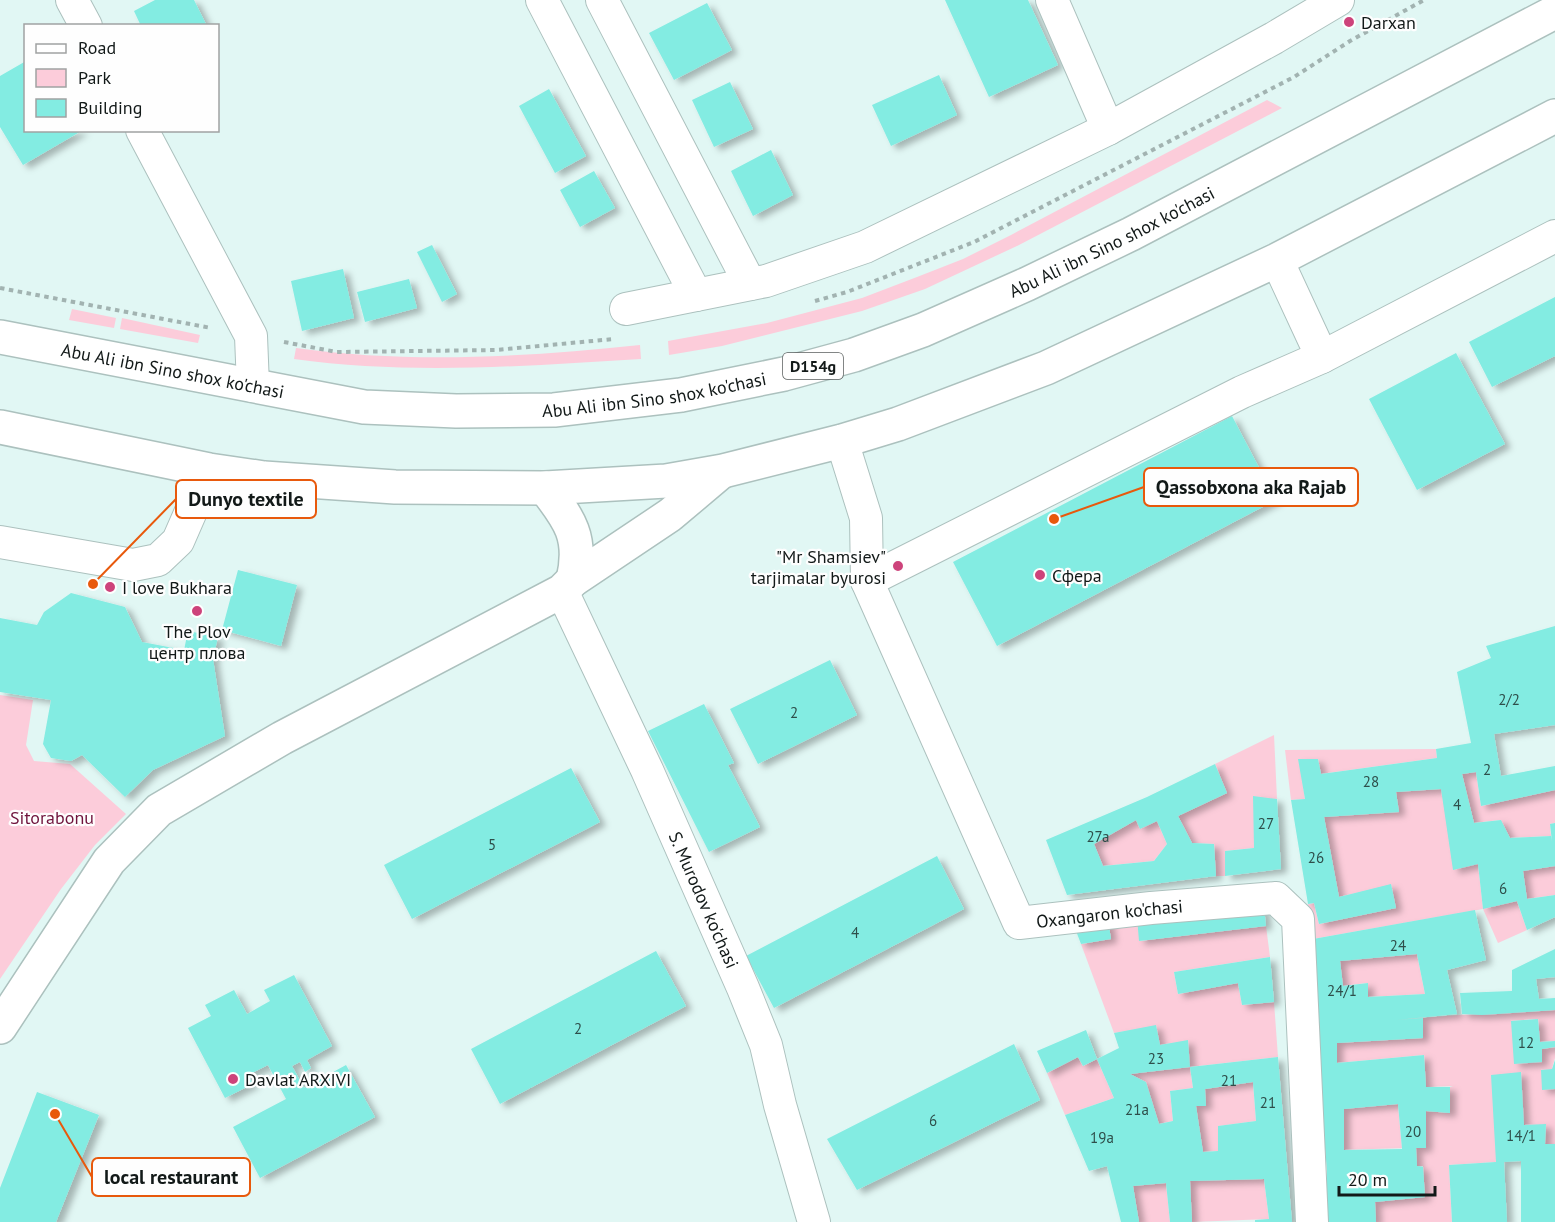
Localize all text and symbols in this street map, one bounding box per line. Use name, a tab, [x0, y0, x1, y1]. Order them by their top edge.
place label: Darxan	[1361, 11, 1416, 34]
marker: Darxan	[1342, 15, 1356, 29]
legend	[24, 24, 219, 132]
text: Road	[78, 36, 116, 59]
text: Park	[78, 66, 111, 89]
text: Building	[78, 96, 142, 119]
street label: Abu Ali ibn Sino shox ko'chasi	[1005, 181, 1218, 302]
street label: Abu Ali ibn Sino shox ko'chasi	[60, 338, 286, 403]
road number: D154g	[783, 353, 843, 379]
street label: Abu Ali ibn Sino shox ko'chasi	[542, 366, 768, 422]
callout: Qassobxona aka Rajab	[1144, 468, 1358, 506]
text: Qassobxona aka Rajab	[1156, 474, 1347, 500]
callout: Dunyo textile	[176, 480, 316, 518]
text: Dunyo textile	[188, 486, 304, 512]
place label: "Mr Shamsiev" tarjimalar byurosi	[751, 545, 886, 589]
marker: "Mr Shamsiev" tarjimalar byurosi	[891, 559, 905, 573]
place label: Сфера	[1052, 564, 1102, 587]
marker: Сфера	[1033, 568, 1047, 582]
place label: I love Bukhara	[122, 576, 232, 599]
marker: I love Bukhara	[103, 580, 117, 594]
marker: The Plov центр плова	[190, 604, 204, 618]
place label: The Plov центр плова	[149, 620, 245, 664]
house number: 2/2	[1498, 690, 1520, 709]
house number: 2	[790, 703, 798, 722]
house number: 2	[1483, 760, 1491, 779]
house number: 28	[1363, 772, 1379, 791]
house number: 4	[1453, 795, 1461, 814]
park label: Sitorabonu	[10, 806, 94, 829]
house number: 27	[1258, 814, 1274, 833]
house number: 27a	[1086, 827, 1110, 846]
street label: S. Murodov ko'chasi	[664, 828, 744, 972]
house number: 5	[488, 835, 496, 854]
house number: 26	[1308, 848, 1324, 867]
house number: 6	[1499, 879, 1507, 898]
street label: Oxangaron ko'chasi	[1035, 894, 1184, 932]
house number: 4	[851, 923, 859, 942]
house number: 24	[1390, 936, 1406, 955]
house number: 24/1	[1327, 981, 1357, 1000]
house number: 2	[574, 1019, 582, 1038]
house number: 12	[1518, 1033, 1534, 1052]
house number: 23	[1148, 1049, 1164, 1068]
place label: Davlat ARXIVI	[245, 1068, 351, 1091]
house number: 21	[1221, 1071, 1237, 1090]
marker: Davlat ARXIVI	[226, 1072, 240, 1086]
house number: 21	[1260, 1093, 1276, 1112]
house number: 21a	[1125, 1100, 1149, 1119]
house number: 6	[929, 1111, 937, 1130]
house number: 20	[1405, 1122, 1421, 1141]
house number: 14/1	[1506, 1126, 1536, 1145]
house number: 19a	[1090, 1128, 1114, 1147]
callout: local restaurant	[92, 1158, 250, 1196]
scale bar	[1339, 1159, 1435, 1197]
text: local restaurant	[104, 1164, 238, 1190]
text: 20 m	[1348, 1168, 1387, 1191]

